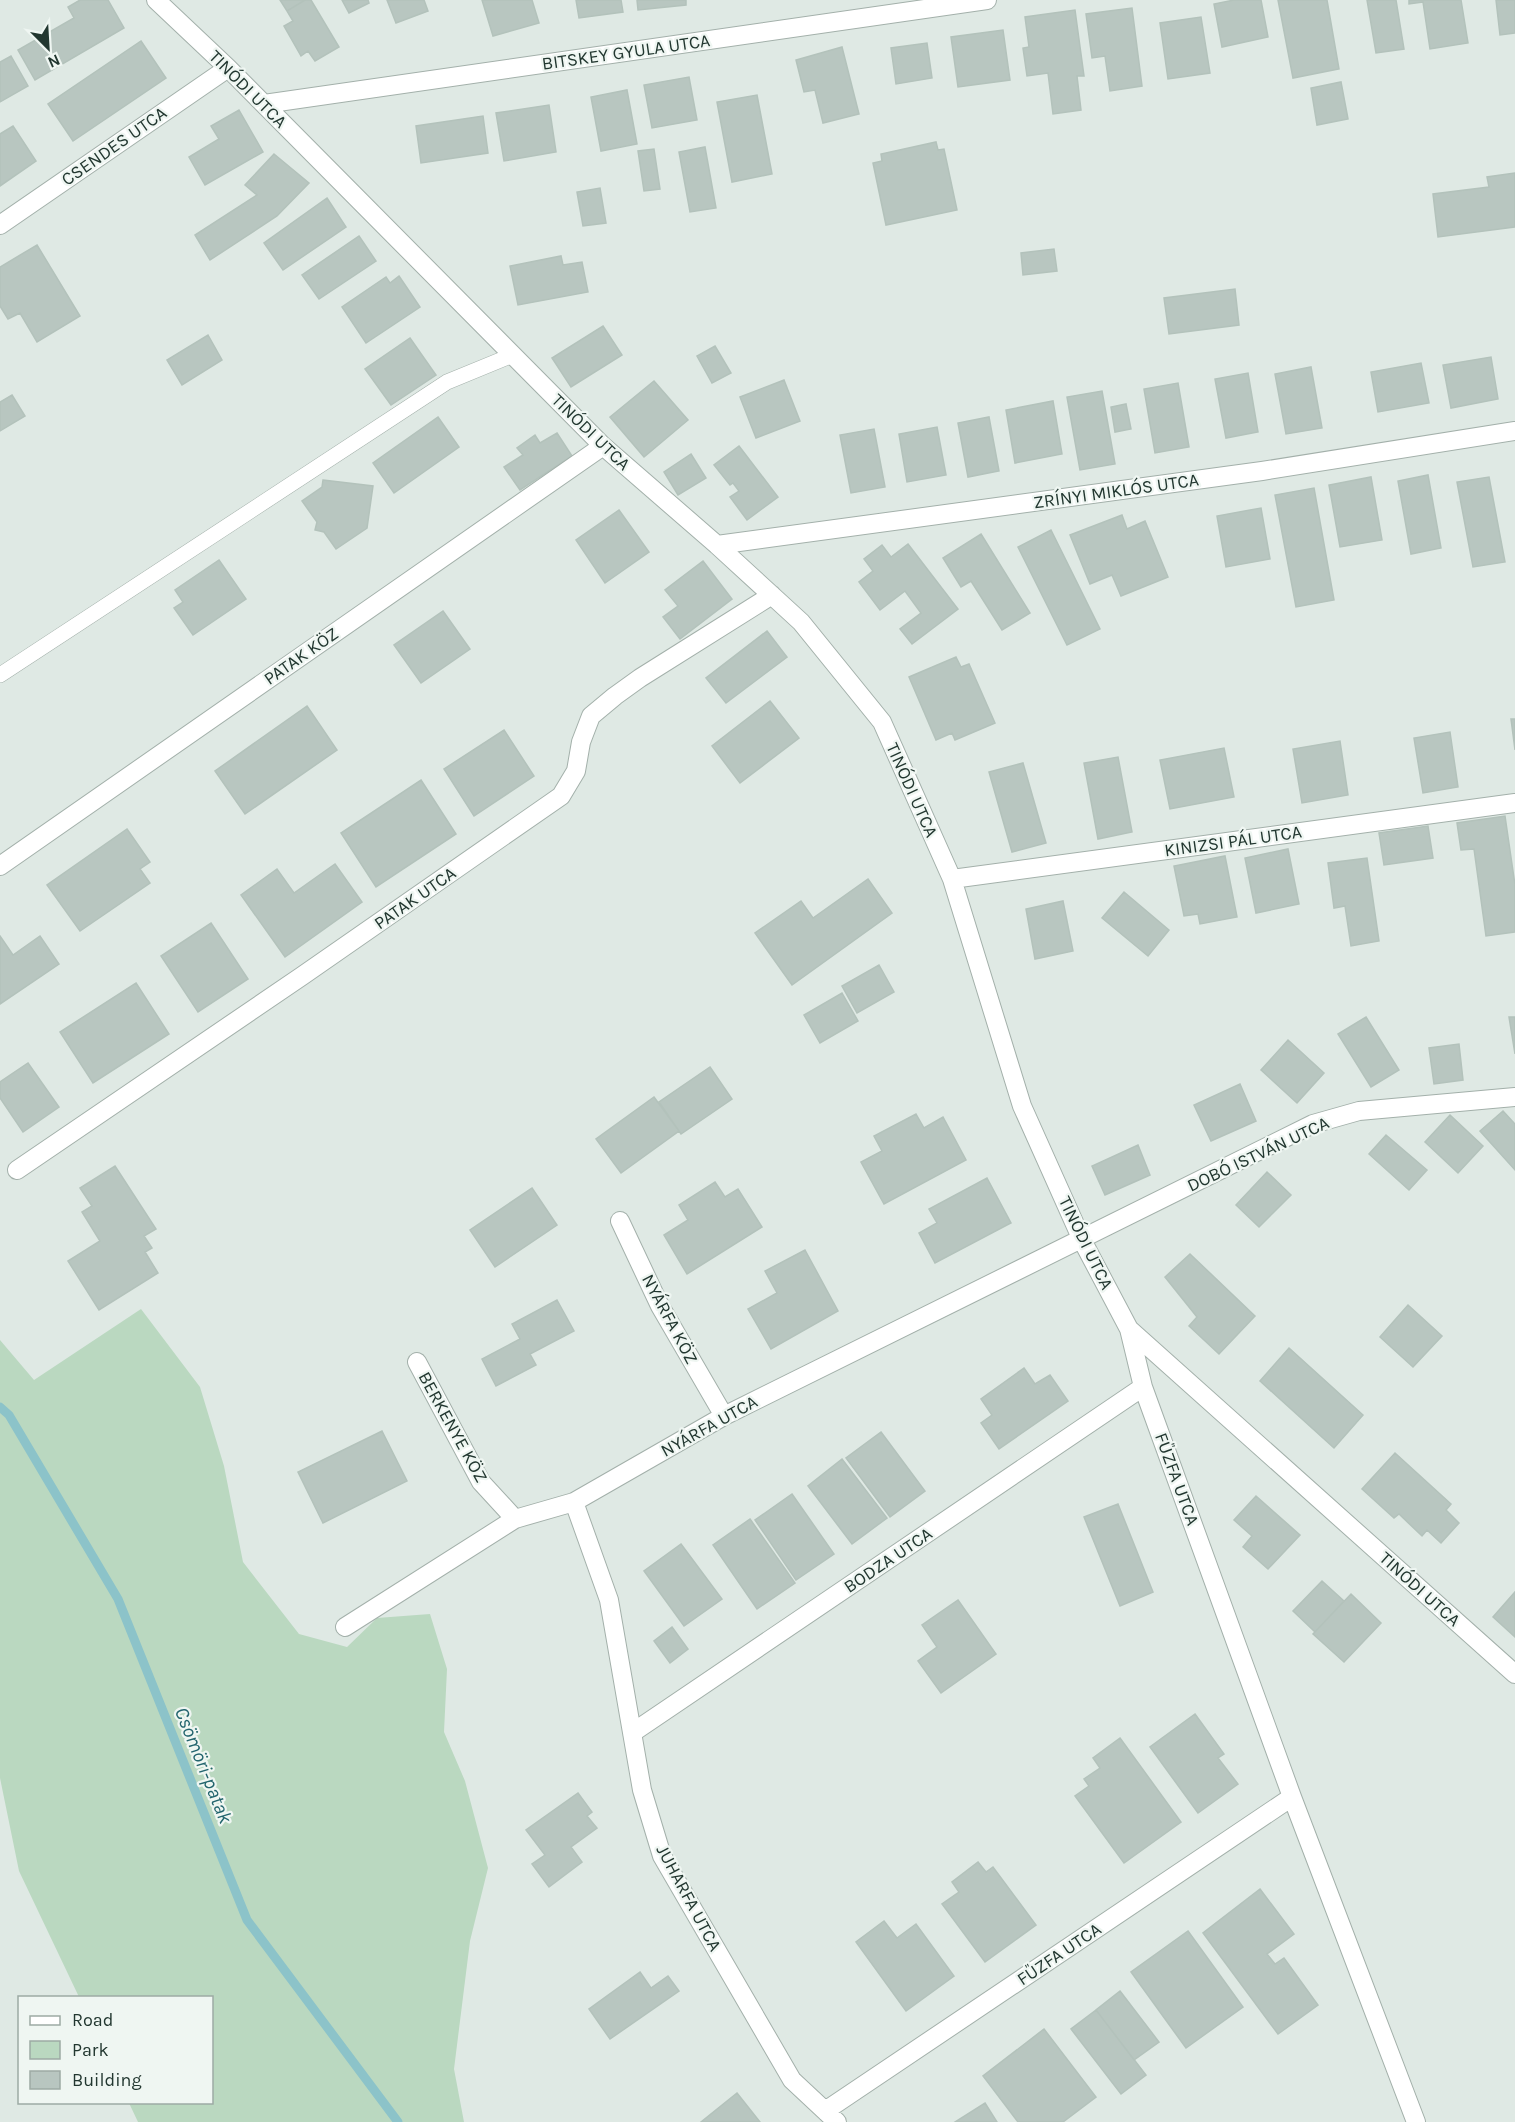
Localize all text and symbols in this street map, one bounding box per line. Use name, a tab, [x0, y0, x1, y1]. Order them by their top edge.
north arrow	[18, 18, 78, 78]
street label: BITSKEY GYULA UTCA	[540, 29, 712, 75]
street label: TINÓDI UTCA	[204, 45, 292, 133]
text: N	[45, 50, 63, 72]
street label: CSENDES UTCA	[57, 102, 171, 190]
street label: TINÓDI UTCA	[547, 388, 636, 475]
street label: ZRÍNYI MIKLÓS UTCA	[1032, 468, 1200, 513]
street label: PATAK KÖZ	[260, 622, 342, 690]
street label: TINÓDI UTCA	[881, 739, 944, 841]
street label: KINIZSI PÁL UTCA	[1163, 819, 1303, 862]
street label: PATAK UTCA	[370, 862, 460, 934]
street label: DOBÓ ISTVÁN UTCA	[1183, 1111, 1332, 1197]
street label: TINÓDI UTCA	[1054, 1192, 1119, 1293]
street label: NYÁRFA KÖZ	[637, 1270, 704, 1368]
street label: BERKENYE KÖZ	[414, 1368, 492, 1486]
street label: NYÁRFA UTCA	[656, 1389, 761, 1462]
street label: FŰZFA UTCA	[1150, 1430, 1204, 1528]
street label: BODZA UTCA	[840, 1522, 936, 1598]
street label: TINÓDI UTCA	[1375, 1546, 1466, 1631]
water label: Csömöri-patak	[170, 1704, 238, 1827]
street label: JUHARFA UTCA	[652, 1841, 726, 1955]
street label: FŰZFA UTCA	[1013, 1918, 1105, 1990]
legend	[18, 1996, 213, 2104]
text: Road	[72, 2009, 113, 2031]
text: Park	[72, 2039, 109, 2061]
text: Building	[72, 2069, 142, 2091]

